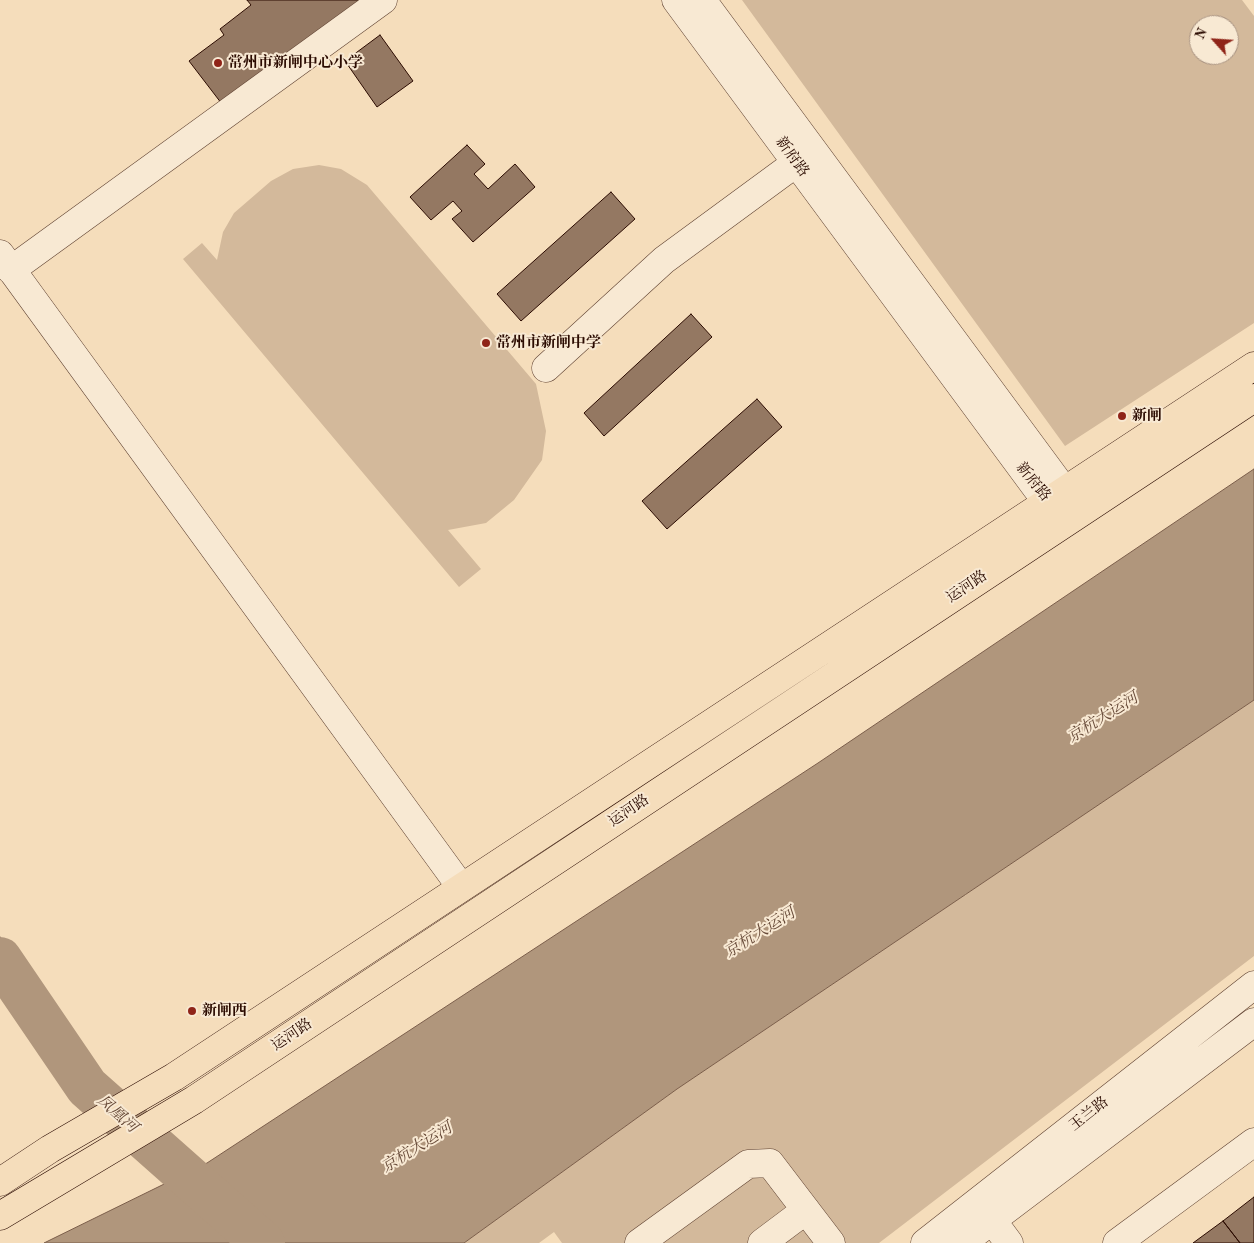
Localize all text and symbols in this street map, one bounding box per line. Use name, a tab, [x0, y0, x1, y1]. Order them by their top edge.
north arrow	[1189, 15, 1239, 65]
text: N	[1193, 26, 1210, 42]
place label: 常州市新闸中心小学	[228, 54, 363, 72]
marker: 常州市新闸中心小学	[212, 57, 224, 69]
street label: 新府路	[771, 134, 813, 180]
place label: 常州市新闸中学	[496, 334, 601, 352]
marker: 常州市新闸中学	[480, 337, 492, 349]
place label: 新闸	[1132, 407, 1162, 425]
marker: 新闸	[1116, 410, 1128, 422]
street label: 新府路	[1012, 459, 1054, 505]
street label: 运河路	[943, 567, 991, 607]
water label: 京杭大运河	[1064, 689, 1142, 747]
street label: 运河路	[605, 791, 653, 831]
water label: 京杭大运河	[721, 904, 799, 962]
place label: 新闸西	[202, 1002, 247, 1020]
marker: 新闸西	[186, 1005, 198, 1017]
street label: 运河路	[268, 1015, 316, 1055]
water label: 凤凰河	[93, 1091, 141, 1137]
street label: 玉兰路	[1066, 1093, 1112, 1135]
water label: 京杭大运河	[378, 1119, 456, 1177]

